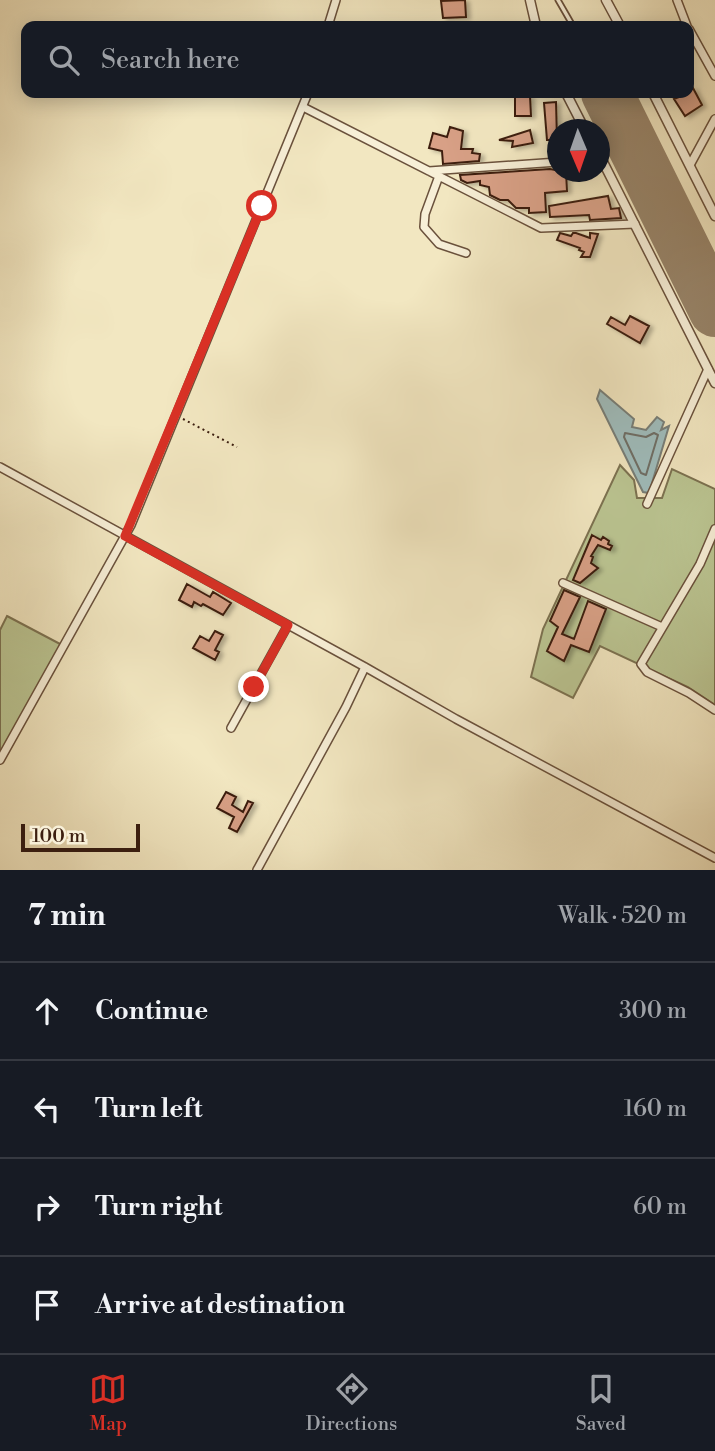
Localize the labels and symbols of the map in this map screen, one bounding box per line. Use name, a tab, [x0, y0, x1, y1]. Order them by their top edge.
north arrow	[547, 119, 610, 182]
route start	[246, 190, 277, 221]
route end	[238, 671, 269, 702]
scale bar	[21, 821, 140, 853]

